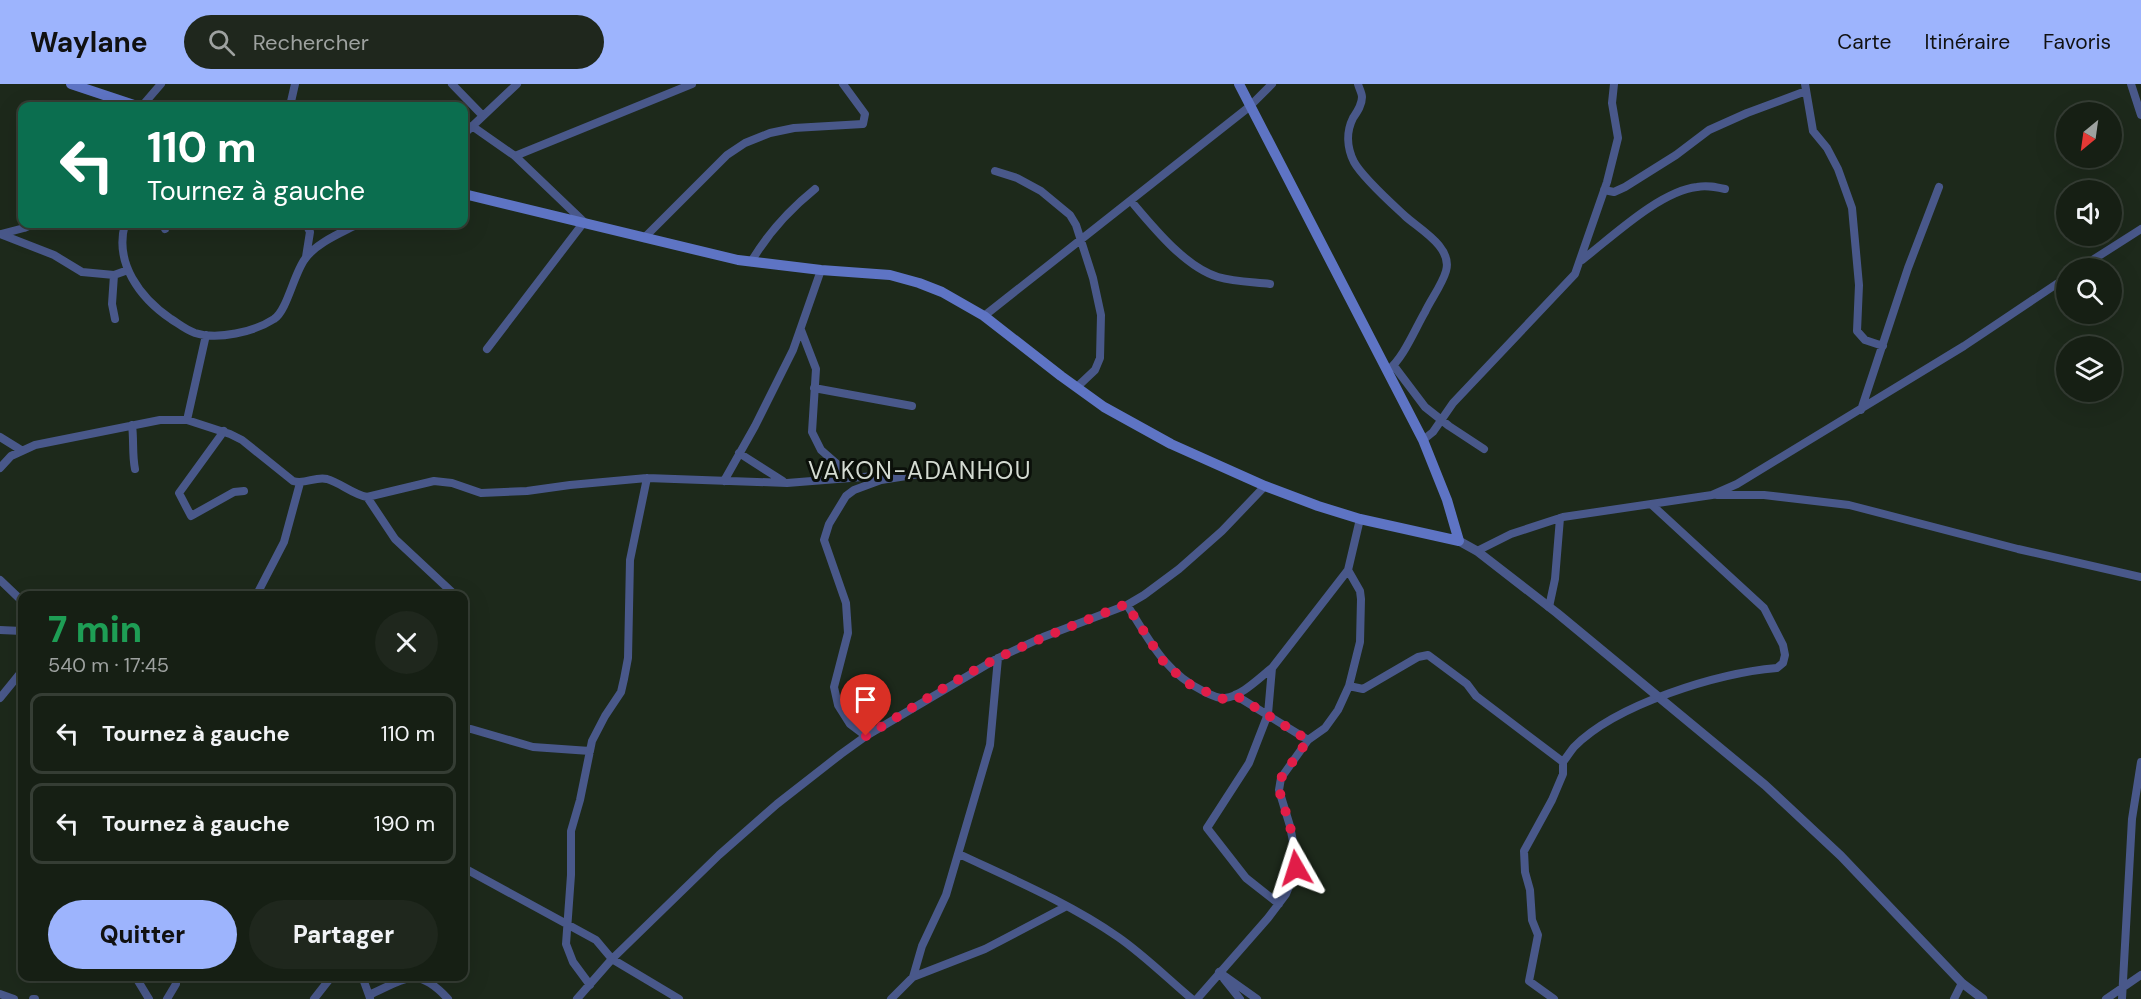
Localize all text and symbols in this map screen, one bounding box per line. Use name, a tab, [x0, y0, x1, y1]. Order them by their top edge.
search box	[184, 15, 604, 69]
text: Waylane	[30, 24, 148, 61]
icon: search	[205, 26, 238, 59]
text: Rechercher	[253, 28, 369, 57]
text: Carte	[1837, 28, 1891, 56]
text: Itinéraire	[1924, 28, 2010, 56]
text: Favoris	[2043, 28, 2111, 56]
north arrow	[2056, 102, 2122, 168]
map controls	[2056, 102, 2122, 402]
text: 110 m	[147, 120, 257, 175]
icon: left	[48, 126, 126, 204]
text: Tournez à gauche	[147, 173, 365, 208]
button: sound	[2056, 180, 2122, 246]
button: search	[2056, 258, 2122, 324]
button: layers	[2056, 336, 2122, 402]
district label: VAKON-ADANHOU	[808, 455, 1032, 486]
text: 7 min	[48, 606, 142, 653]
button: close	[375, 611, 438, 674]
text: 540 m · 17:45	[48, 652, 169, 678]
pin	[840, 674, 891, 736]
icon: arrive	[849, 683, 882, 716]
icon: left	[51, 717, 84, 750]
text: Tournez à gauche	[102, 719, 290, 748]
text: 110 m	[381, 719, 435, 748]
icon: left	[51, 807, 84, 840]
text: Tournez à gauche	[102, 809, 290, 838]
text: 190 m	[374, 809, 435, 838]
position arrow	[1264, 836, 1328, 900]
button: Quitter	[48, 900, 237, 969]
button: Partager	[249, 900, 438, 969]

